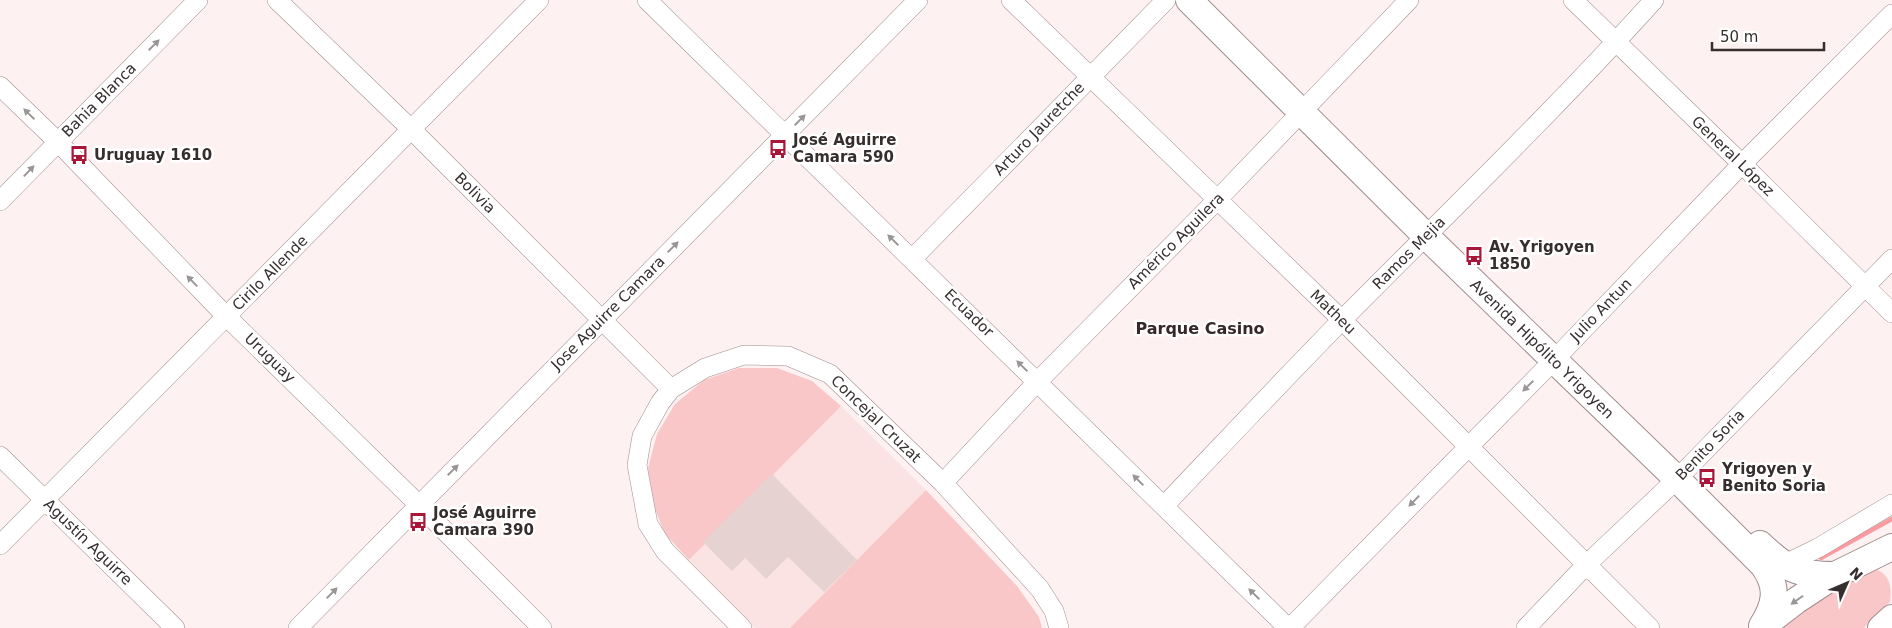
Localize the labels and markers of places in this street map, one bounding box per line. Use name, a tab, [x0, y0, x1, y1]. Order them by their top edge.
place label: José Aguirre Camara 590	[792, 131, 896, 166]
bus stop icon: José Aguirre Camara 590	[767, 138, 789, 160]
bus stop icon: Uruguay 1610	[68, 144, 90, 166]
place label: Uruguay 1610	[94, 146, 212, 164]
place label: Av. Yrigoyen 1850	[1489, 238, 1595, 273]
bus stop icon: Av. Yrigoyen 1850	[1463, 245, 1485, 267]
place label: Yrigoyen y Benito Soria	[1721, 460, 1826, 495]
bus stop icon: Yrigoyen y Benito Soria	[1696, 467, 1718, 489]
place label: José Aguirre Camara 390	[432, 504, 536, 539]
bus stop icon: José Aguirre Camara 390	[407, 511, 429, 533]

